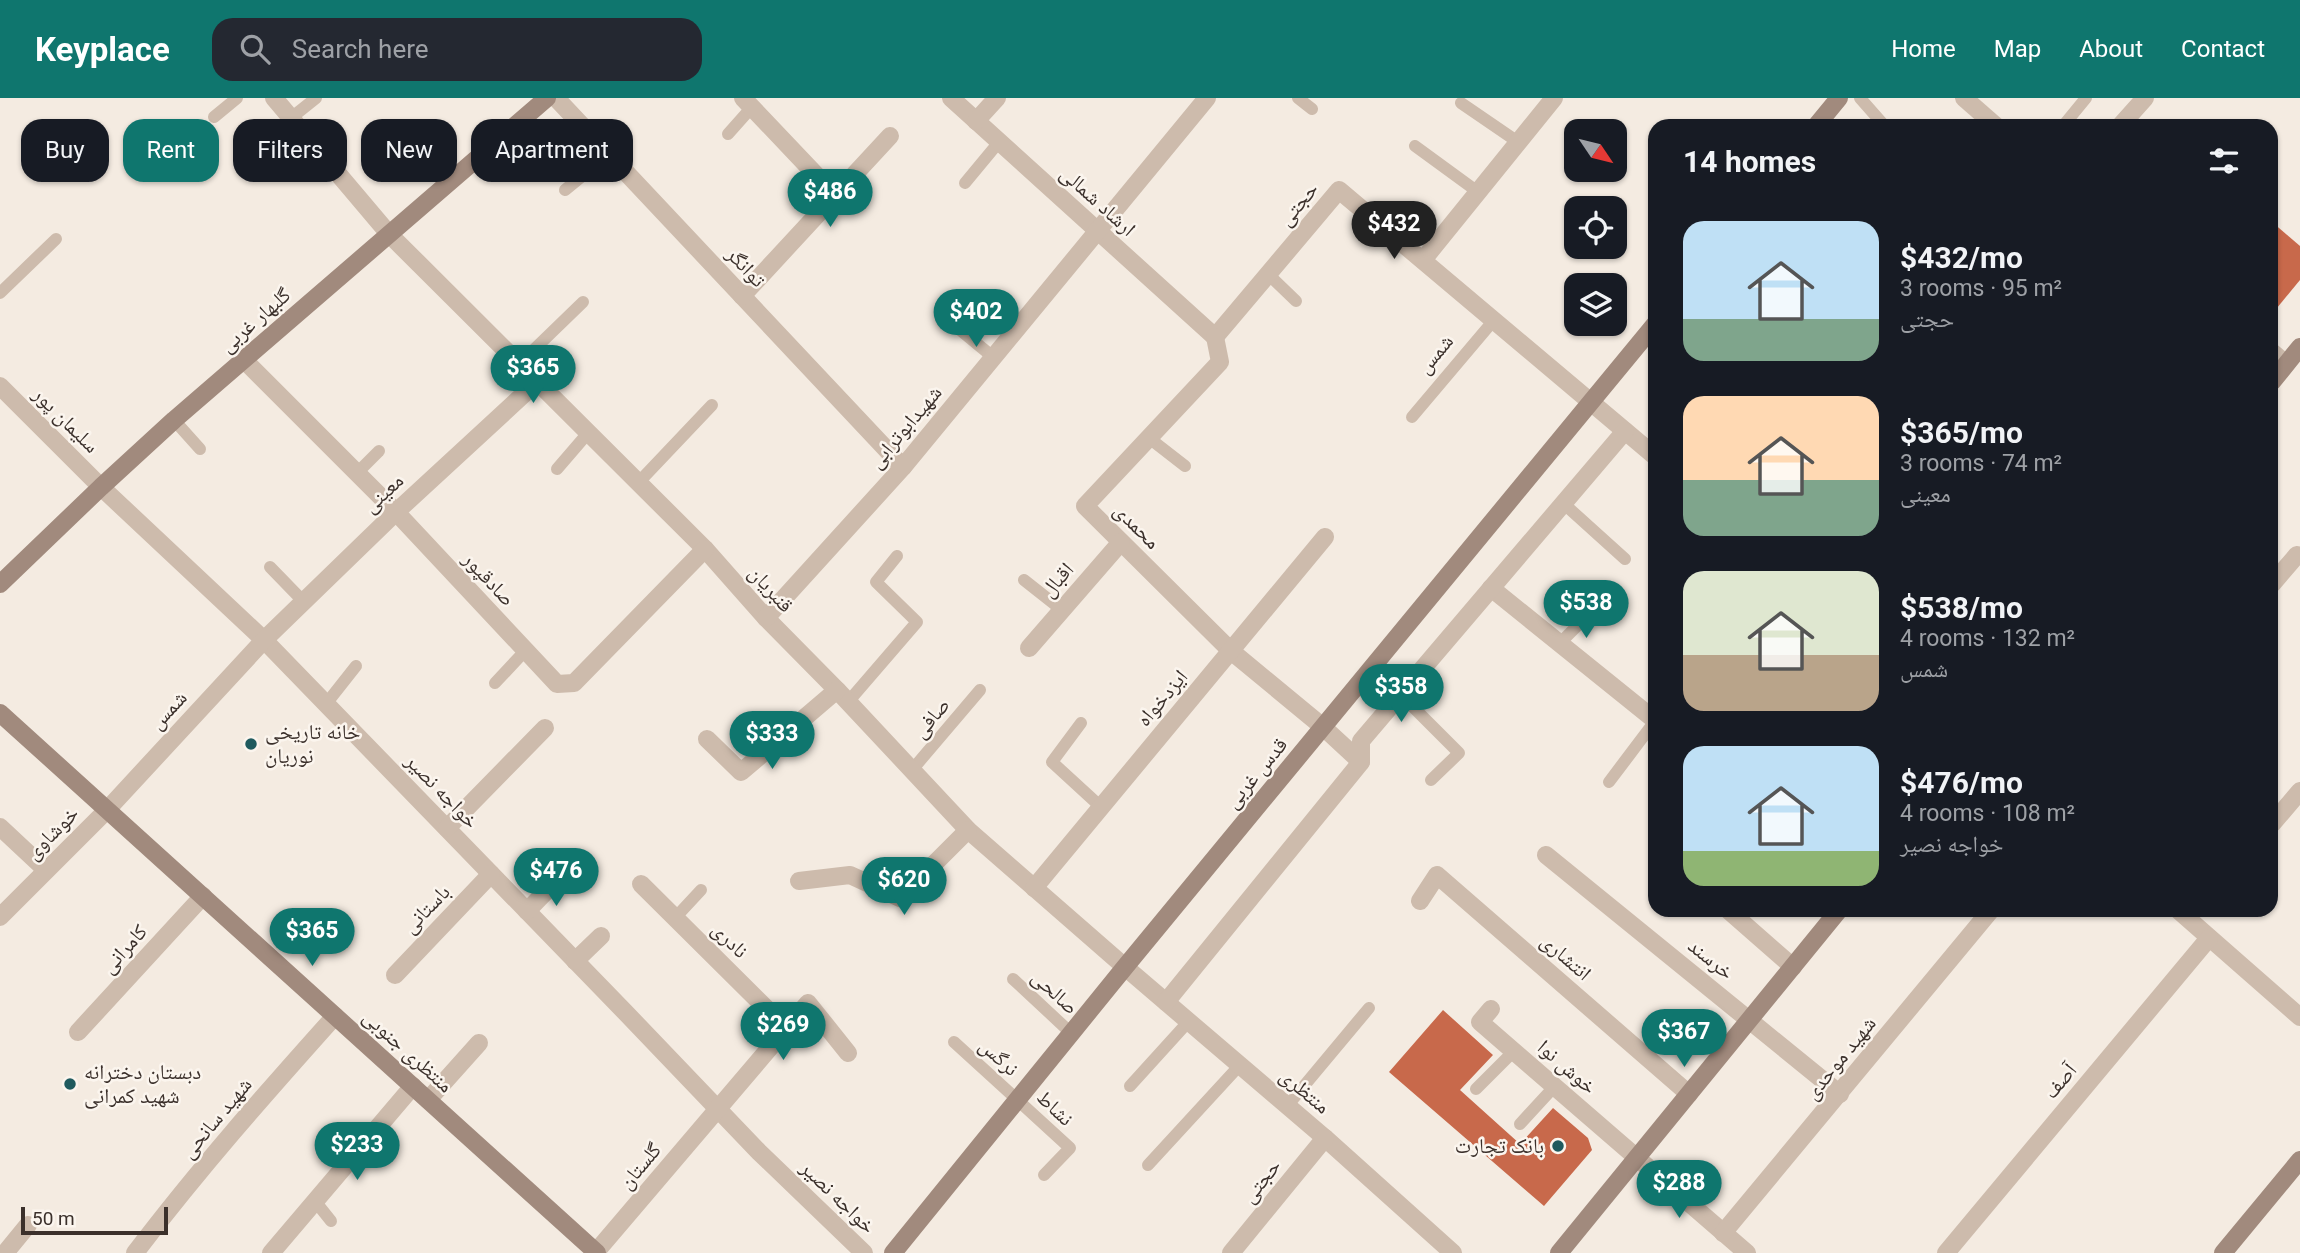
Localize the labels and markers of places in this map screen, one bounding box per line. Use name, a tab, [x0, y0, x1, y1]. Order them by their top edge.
pin: $486	[789, 170, 871, 229]
pin: $432	[1353, 202, 1435, 261]
pin: $402	[935, 289, 1017, 349]
pin: $365	[492, 345, 574, 405]
pin: $538	[1545, 580, 1627, 640]
pin: $358	[1360, 664, 1442, 724]
pin: $333	[731, 712, 813, 771]
place label: خانه تاریخی نوریان	[265, 720, 360, 768]
marker: خانه تاریخی نوریان	[243, 736, 259, 752]
pin: $476	[515, 848, 597, 908]
pin: $620	[863, 858, 945, 917]
pin: $365	[271, 908, 353, 968]
pin: $269	[742, 1002, 824, 1062]
pin: $367	[1643, 1010, 1725, 1069]
place label: دبستان دخترانه شهید کمرانی	[84, 1060, 201, 1109]
marker: دبستان دخترانه شهید کمرانی	[62, 1076, 78, 1092]
pin: $233	[316, 1122, 398, 1182]
place label: بانک تجارت	[1455, 1134, 1544, 1158]
marker: بانک تجارت	[1550, 1138, 1566, 1154]
pin: $288	[1638, 1160, 1720, 1220]

